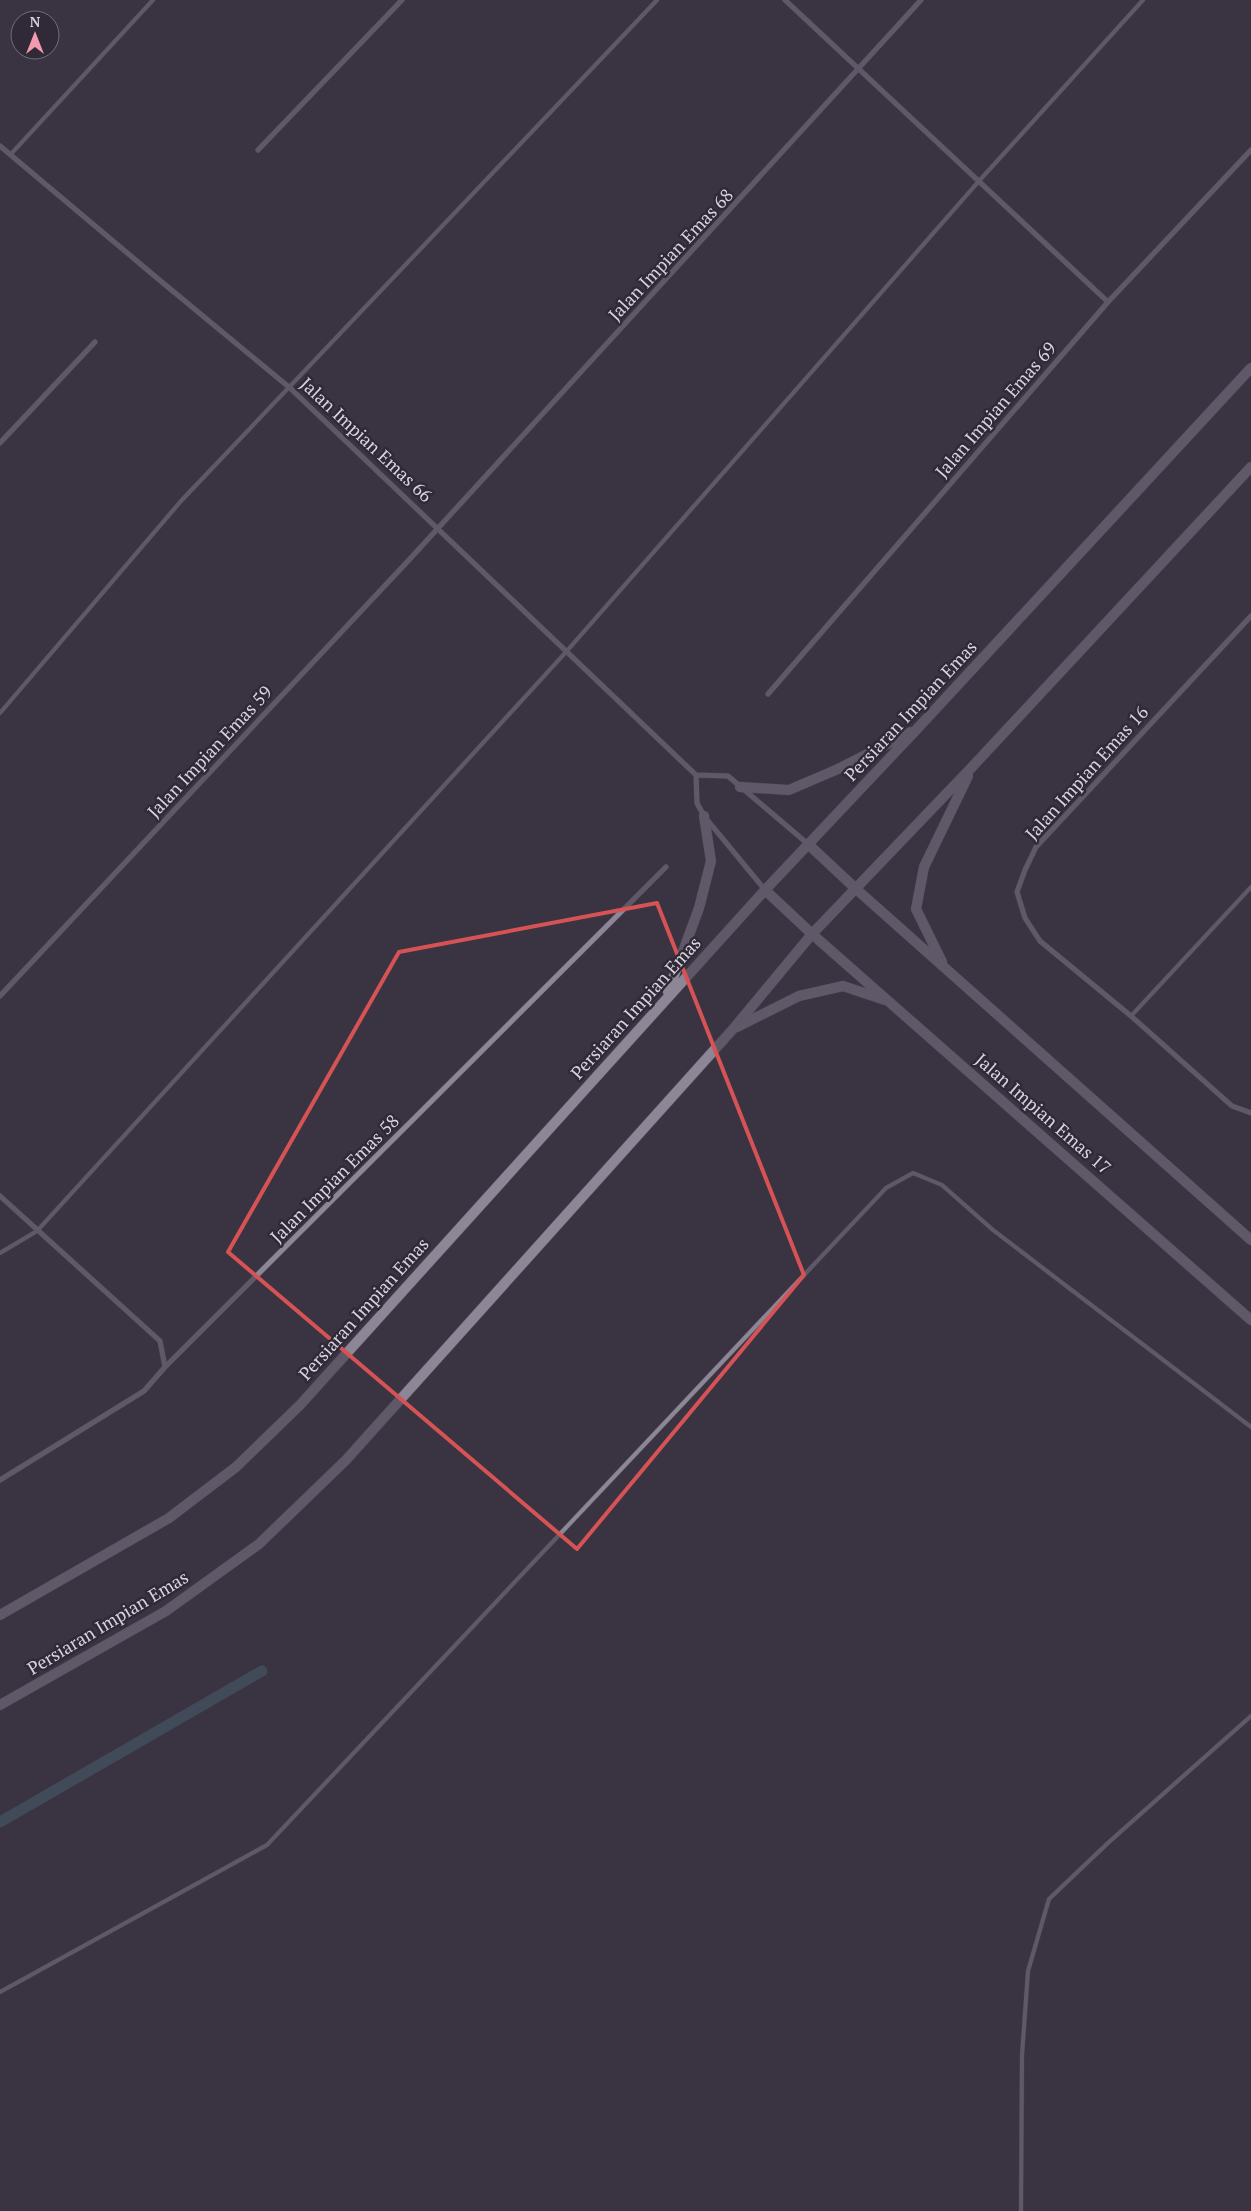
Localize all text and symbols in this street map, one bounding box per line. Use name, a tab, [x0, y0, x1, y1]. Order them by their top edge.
north arrow	[10, 10, 60, 60]
text: N	[30, 12, 41, 31]
street label: Jalan Impian Emas 68	[603, 183, 738, 326]
street label: Jalan Impian Emas 69	[929, 336, 1061, 482]
street label: Jalan Impian Emas 66	[295, 372, 438, 507]
street label: Persiaran Impian Emas	[839, 635, 982, 786]
street label: Jalan Impian Emas 59	[142, 680, 277, 823]
street label: Jalan Impian Emas 16	[1019, 700, 1153, 845]
street label: Persiaran Impian Emas	[565, 931, 706, 1084]
street label: Jalan Impian Emas 17	[971, 1047, 1117, 1179]
street label: Jalan Impian Emas 58	[265, 1109, 404, 1248]
street label: Persiaran Impian Emas	[293, 1232, 434, 1385]
street label: Persiaran Impian Emas	[22, 1564, 193, 1680]

